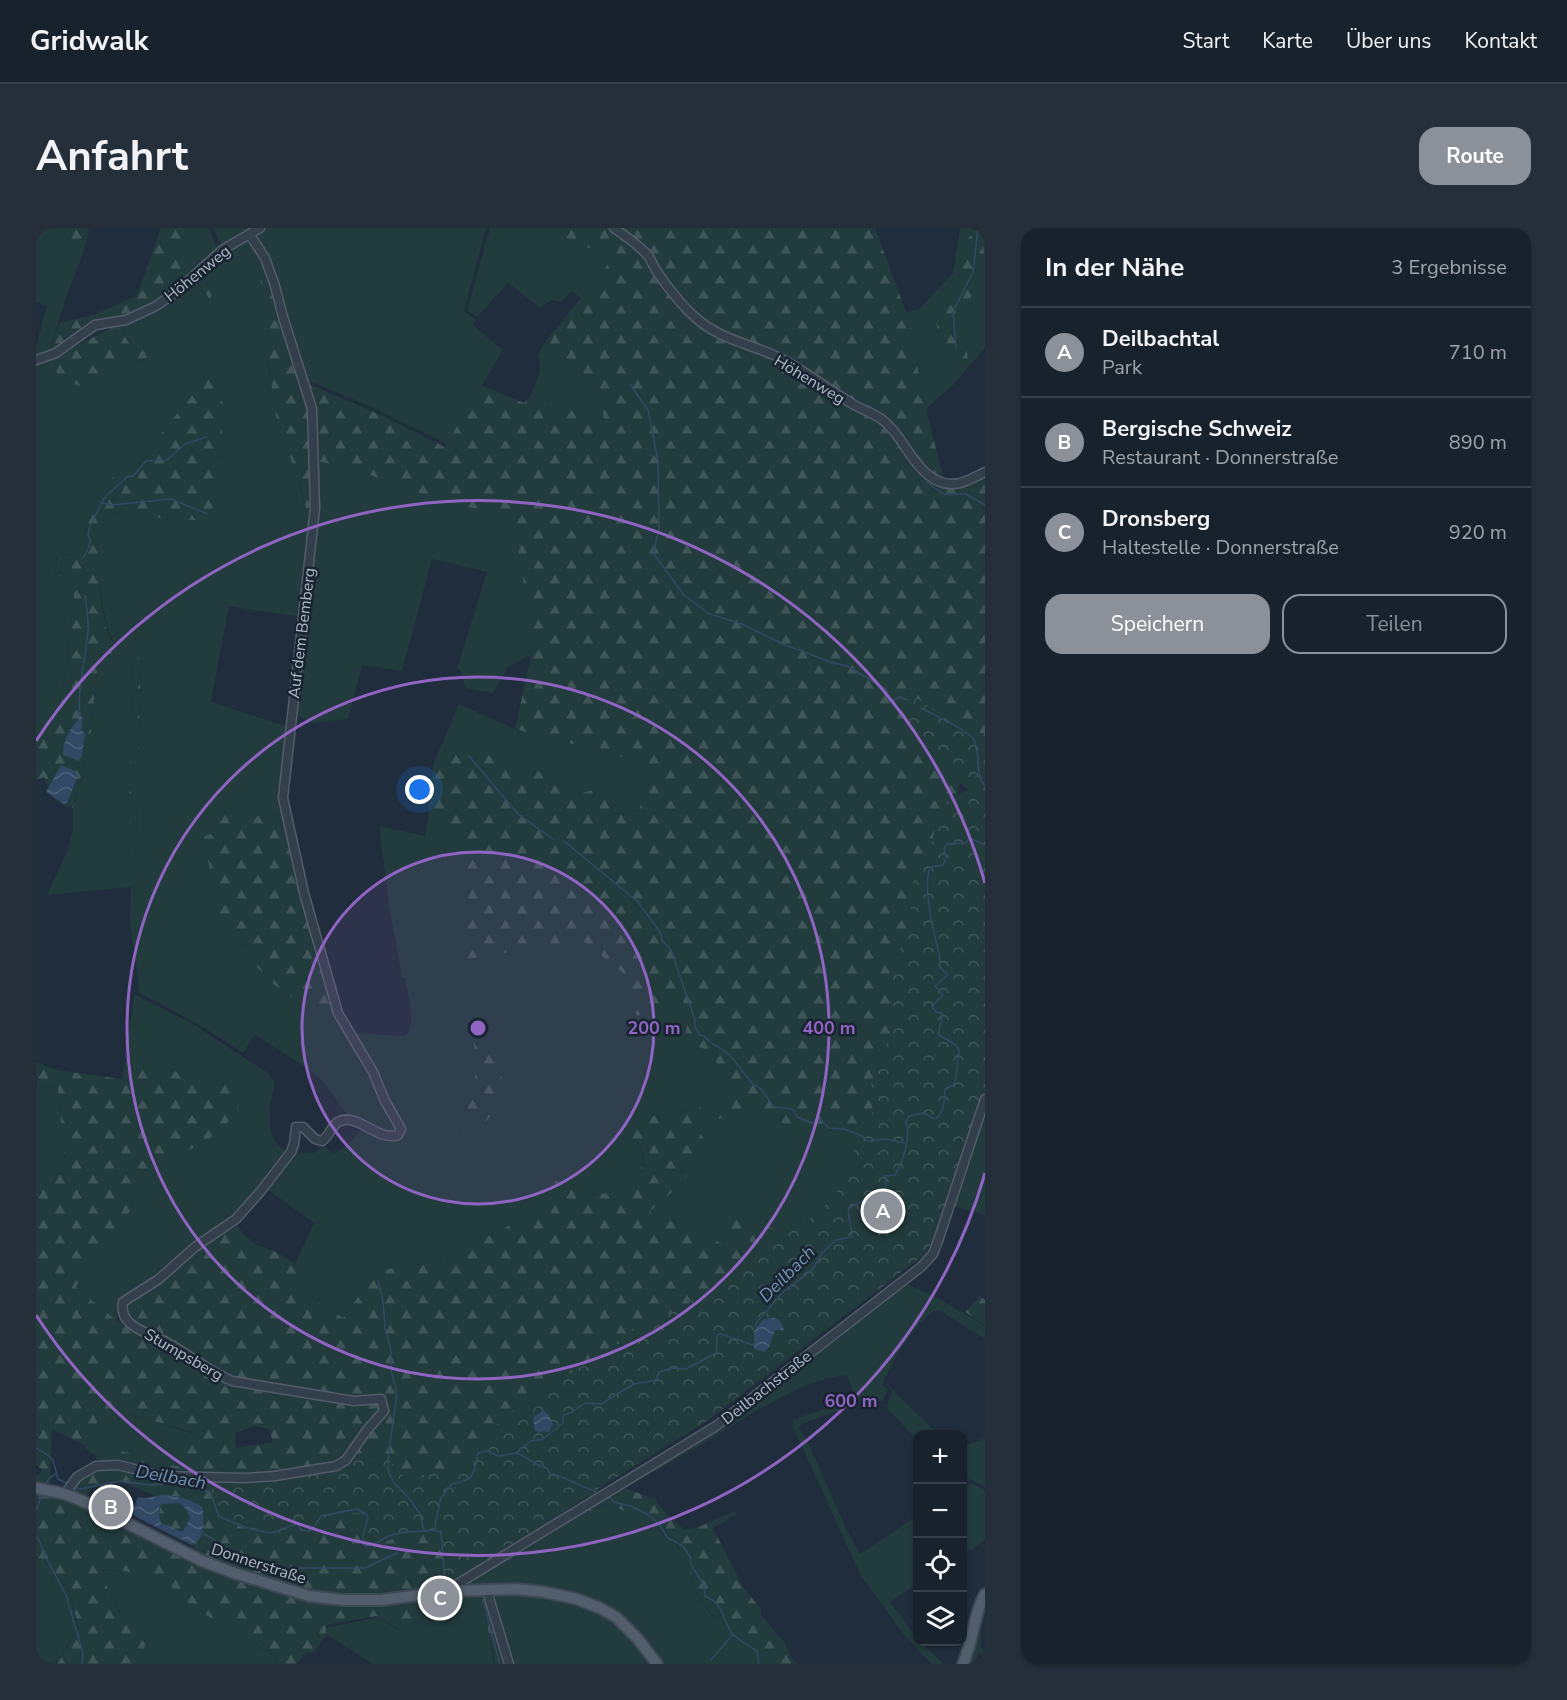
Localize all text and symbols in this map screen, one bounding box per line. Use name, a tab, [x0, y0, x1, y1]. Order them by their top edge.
text: Gridwalk	[30, 22, 148, 60]
text: Start	[1182, 27, 1229, 55]
text: Karte	[1262, 27, 1313, 55]
text: Über uns	[1346, 27, 1431, 55]
text: Kontakt	[1464, 27, 1537, 55]
button: Route	[1419, 127, 1531, 185]
text: Anfahrt	[36, 128, 188, 185]
street label: Höhenweg	[160, 240, 235, 307]
text: In der Nähe	[1045, 250, 1184, 285]
text: 3 Ergebnisse	[1391, 254, 1507, 281]
text: Deilbachtal	[1102, 324, 1219, 354]
text: A	[1057, 339, 1072, 366]
text: 710 m	[1449, 339, 1507, 366]
street label: Höhenweg	[770, 350, 849, 410]
text: Park	[1102, 354, 1142, 381]
text: Bergische Schweiz	[1102, 414, 1292, 444]
text: B	[1058, 429, 1071, 456]
text: 890 m	[1449, 429, 1507, 456]
text: Restaurant · Donnerstraße	[1102, 444, 1339, 471]
text: Dronsberg	[1102, 504, 1210, 534]
text: C	[1058, 519, 1071, 546]
text: 920 m	[1449, 519, 1507, 546]
text: Haltestelle · Donnerstraße	[1102, 534, 1339, 561]
street label: Auf dem Bemberg	[283, 566, 321, 700]
button: Speichern	[1045, 594, 1270, 654]
button: Teilen	[1282, 594, 1507, 654]
your location	[405, 775, 434, 804]
text: 200 m	[627, 1016, 681, 1040]
text: 400 m	[802, 1016, 856, 1040]
centre of rings	[468, 1018, 488, 1038]
pin: A	[864, 1188, 902, 1234]
water label: Deilbach	[753, 1240, 821, 1308]
street label: Stumpsberg	[140, 1323, 227, 1386]
street label: Deilbachstraße	[717, 1346, 816, 1430]
text: 600 m	[824, 1389, 878, 1413]
map controls	[913, 1430, 967, 1646]
button: +	[913, 1430, 967, 1484]
water label: Deilbach	[134, 1459, 208, 1495]
pin: B	[92, 1484, 130, 1530]
button: −	[913, 1484, 967, 1538]
street label: Donnerstraße	[208, 1538, 309, 1590]
button: locate	[913, 1538, 967, 1592]
pin: C	[420, 1576, 460, 1620]
button: layers	[913, 1592, 967, 1646]

